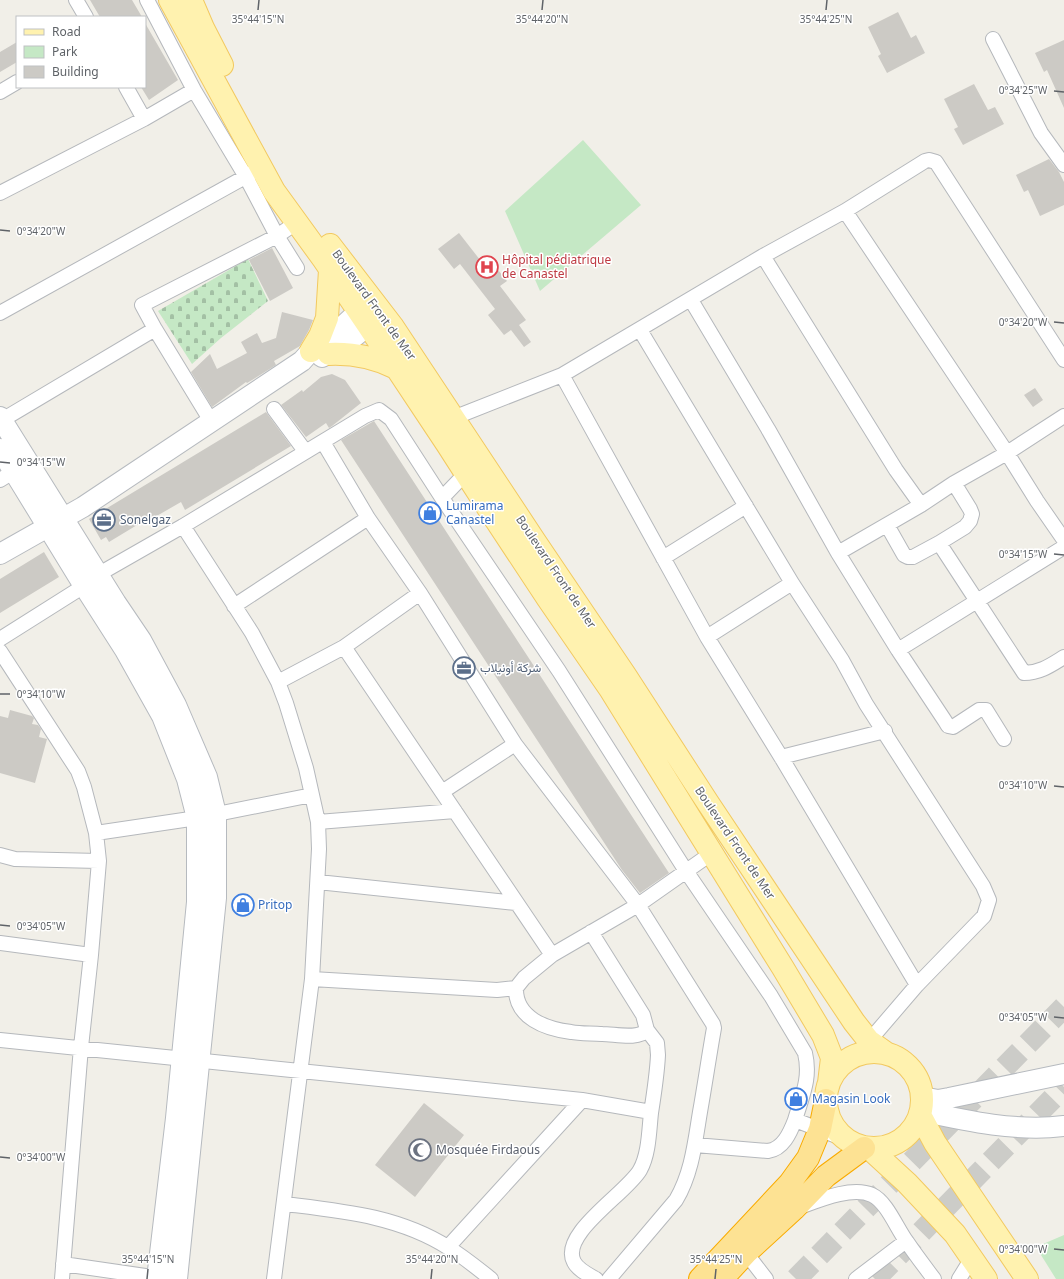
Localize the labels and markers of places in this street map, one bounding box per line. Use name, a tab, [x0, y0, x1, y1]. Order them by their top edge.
place label: Hôpital pédiatrique de Canastel	[502, 251, 611, 282]
hospital icon: Hôpital pédiatrique de Canastel	[474, 254, 500, 280]
place label: Lumirama Canastel	[446, 497, 503, 528]
shop icon: Lumirama Canastel	[417, 500, 443, 526]
office icon: Sonelgaz	[91, 507, 117, 533]
place label: Sonelgaz	[120, 511, 171, 528]
office icon: شركة أونيلاب	[451, 655, 477, 681]
place label: شركة أونيلاب	[480, 659, 541, 676]
shop icon: Pritop	[230, 892, 256, 918]
place label: Pritop	[258, 896, 292, 913]
shop icon: Magasin Look	[783, 1086, 809, 1112]
place label: Magasin Look	[812, 1090, 891, 1107]
mosque icon: Mosquée Firdaous	[407, 1137, 433, 1163]
place label: Mosquée Firdaous	[436, 1141, 540, 1158]

